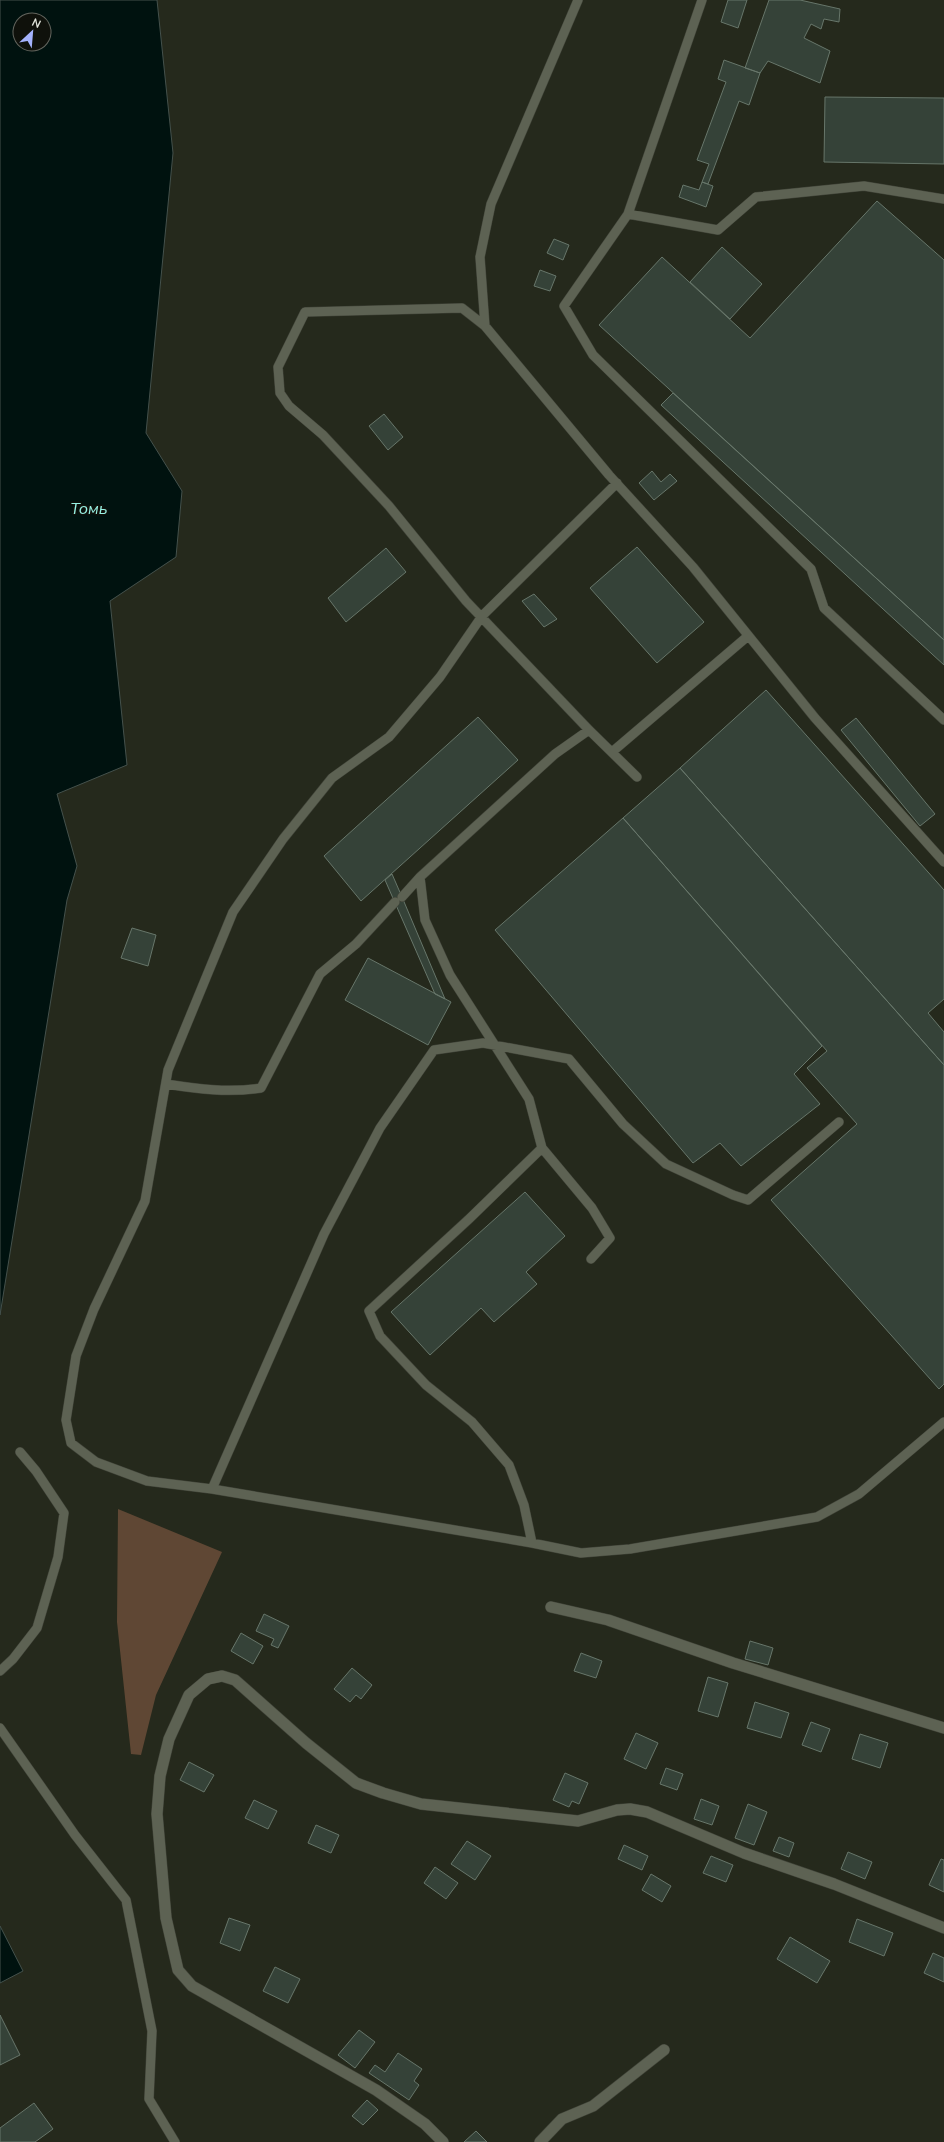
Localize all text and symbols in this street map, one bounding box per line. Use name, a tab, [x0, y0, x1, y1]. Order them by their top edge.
north arrow	[12, 12, 52, 52]
text: N	[30, 15, 43, 31]
water label: Томь	[70, 498, 108, 518]

